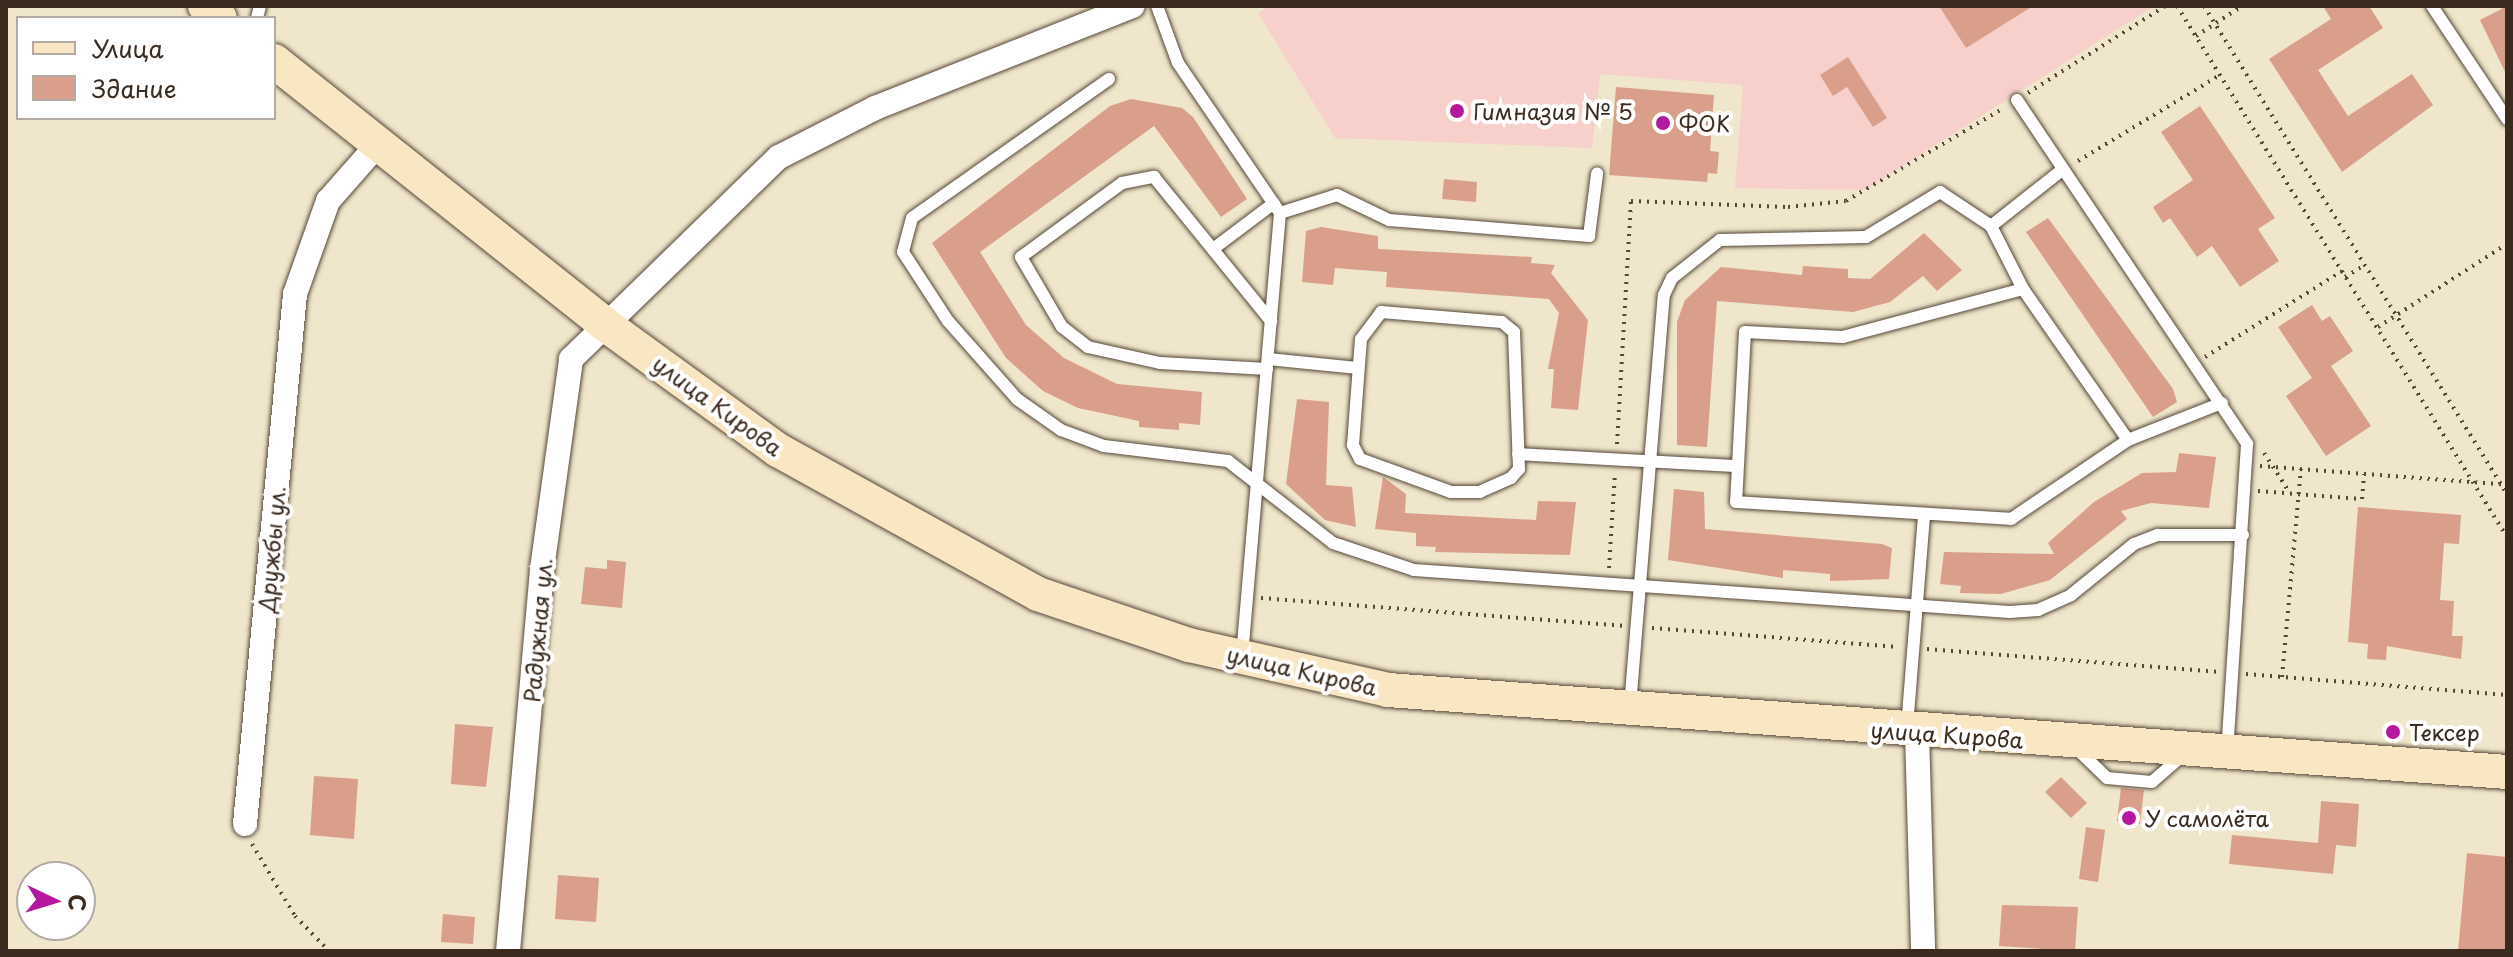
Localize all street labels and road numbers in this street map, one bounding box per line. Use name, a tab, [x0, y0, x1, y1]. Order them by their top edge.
street label: улица Кирова	[648, 349, 788, 461]
street label: Дружбы ул.	[252, 485, 290, 613]
street label: Радужная ул.	[518, 556, 556, 704]
street label: улица Кирова	[1224, 640, 1380, 700]
street label: улица Кирова	[1869, 715, 2025, 753]

